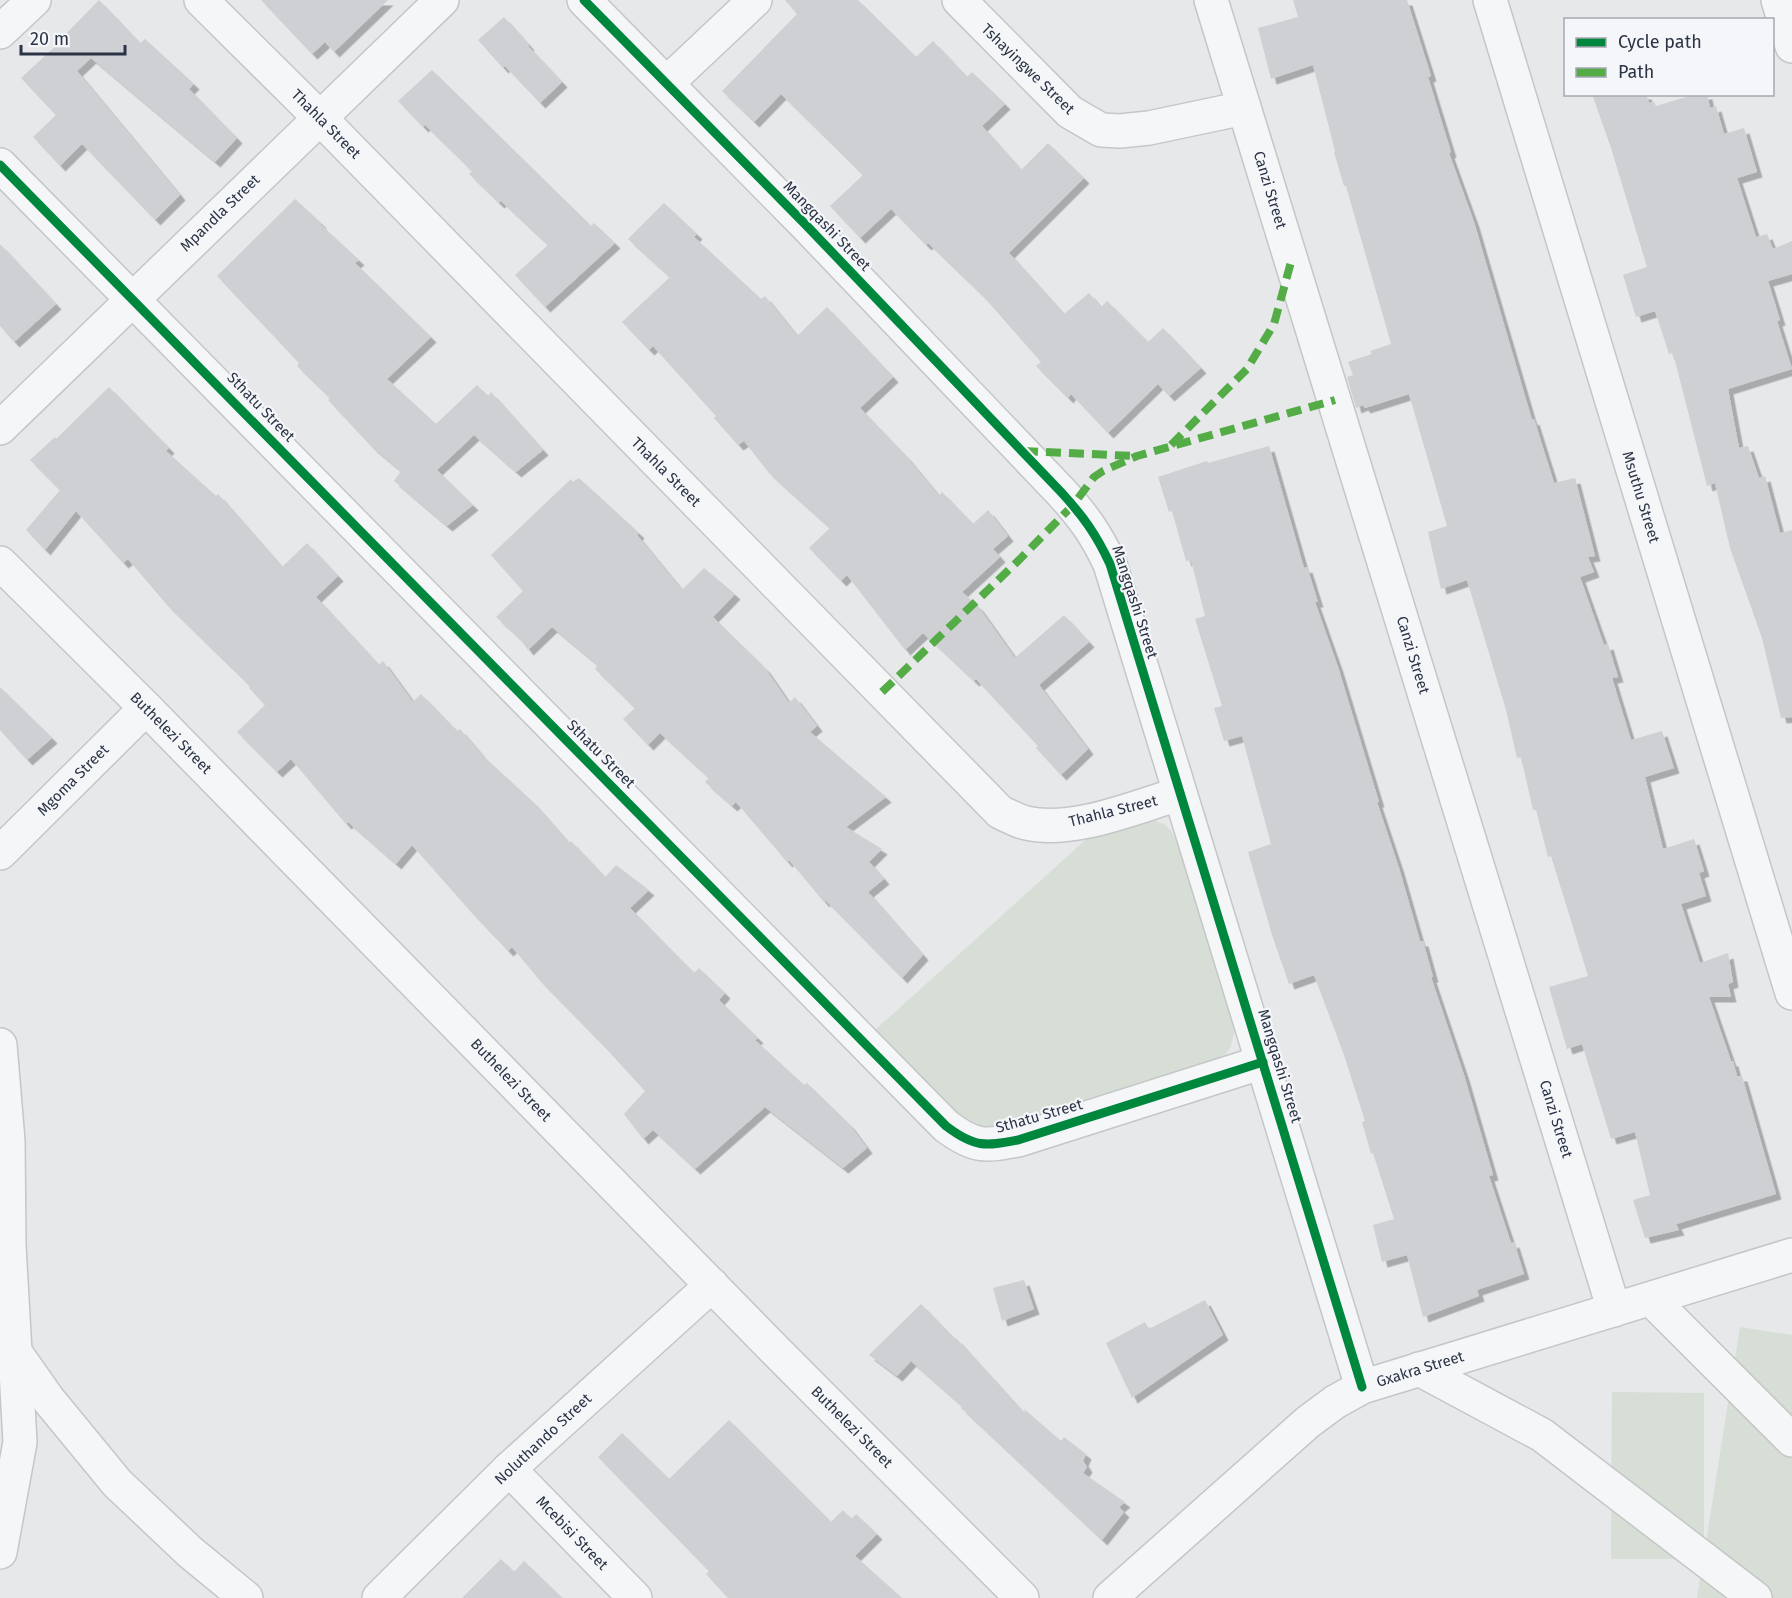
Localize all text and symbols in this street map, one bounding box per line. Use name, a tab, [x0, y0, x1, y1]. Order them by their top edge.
scale bar	[21, 18, 124, 56]
legend	[1564, 18, 1774, 96]
street label: Tshayingwe Street	[978, 20, 1079, 118]
text: 20 m	[30, 28, 69, 50]
text: Cycle path	[1618, 31, 1702, 53]
text: Path	[1618, 61, 1654, 83]
street label: Thahla Street	[288, 86, 365, 163]
street label: Canzi Street	[1250, 149, 1291, 232]
street label: Mpandla Street	[177, 170, 264, 255]
street label: Mangqashi Street	[780, 177, 875, 275]
street label: Sthatu Street	[223, 369, 299, 446]
street label: Thahla Street	[628, 434, 705, 511]
street label: Msuthu Street	[1619, 449, 1664, 546]
street label: Mangqashi Street	[1108, 543, 1162, 661]
street label: Canzi Street	[1393, 614, 1434, 697]
street label: Buthelezi Street	[126, 688, 216, 778]
street label: Sthatu Street	[563, 716, 639, 792]
street label: Mgoma Street	[34, 740, 113, 819]
street label: Thahla Street	[1067, 791, 1160, 831]
street label: Mangqashi Street	[1254, 1007, 1306, 1126]
street label: Buthelezi Street	[467, 1035, 555, 1126]
street label: Canzi Street	[1536, 1078, 1577, 1161]
street label: Sthatu Street	[994, 1095, 1085, 1137]
street label: Gxakra Street	[1374, 1347, 1466, 1391]
street label: Buthelezi Street	[807, 1382, 897, 1472]
street label: Noluthando Street	[491, 1389, 596, 1488]
street label: Mcebisi Street	[532, 1492, 612, 1574]

